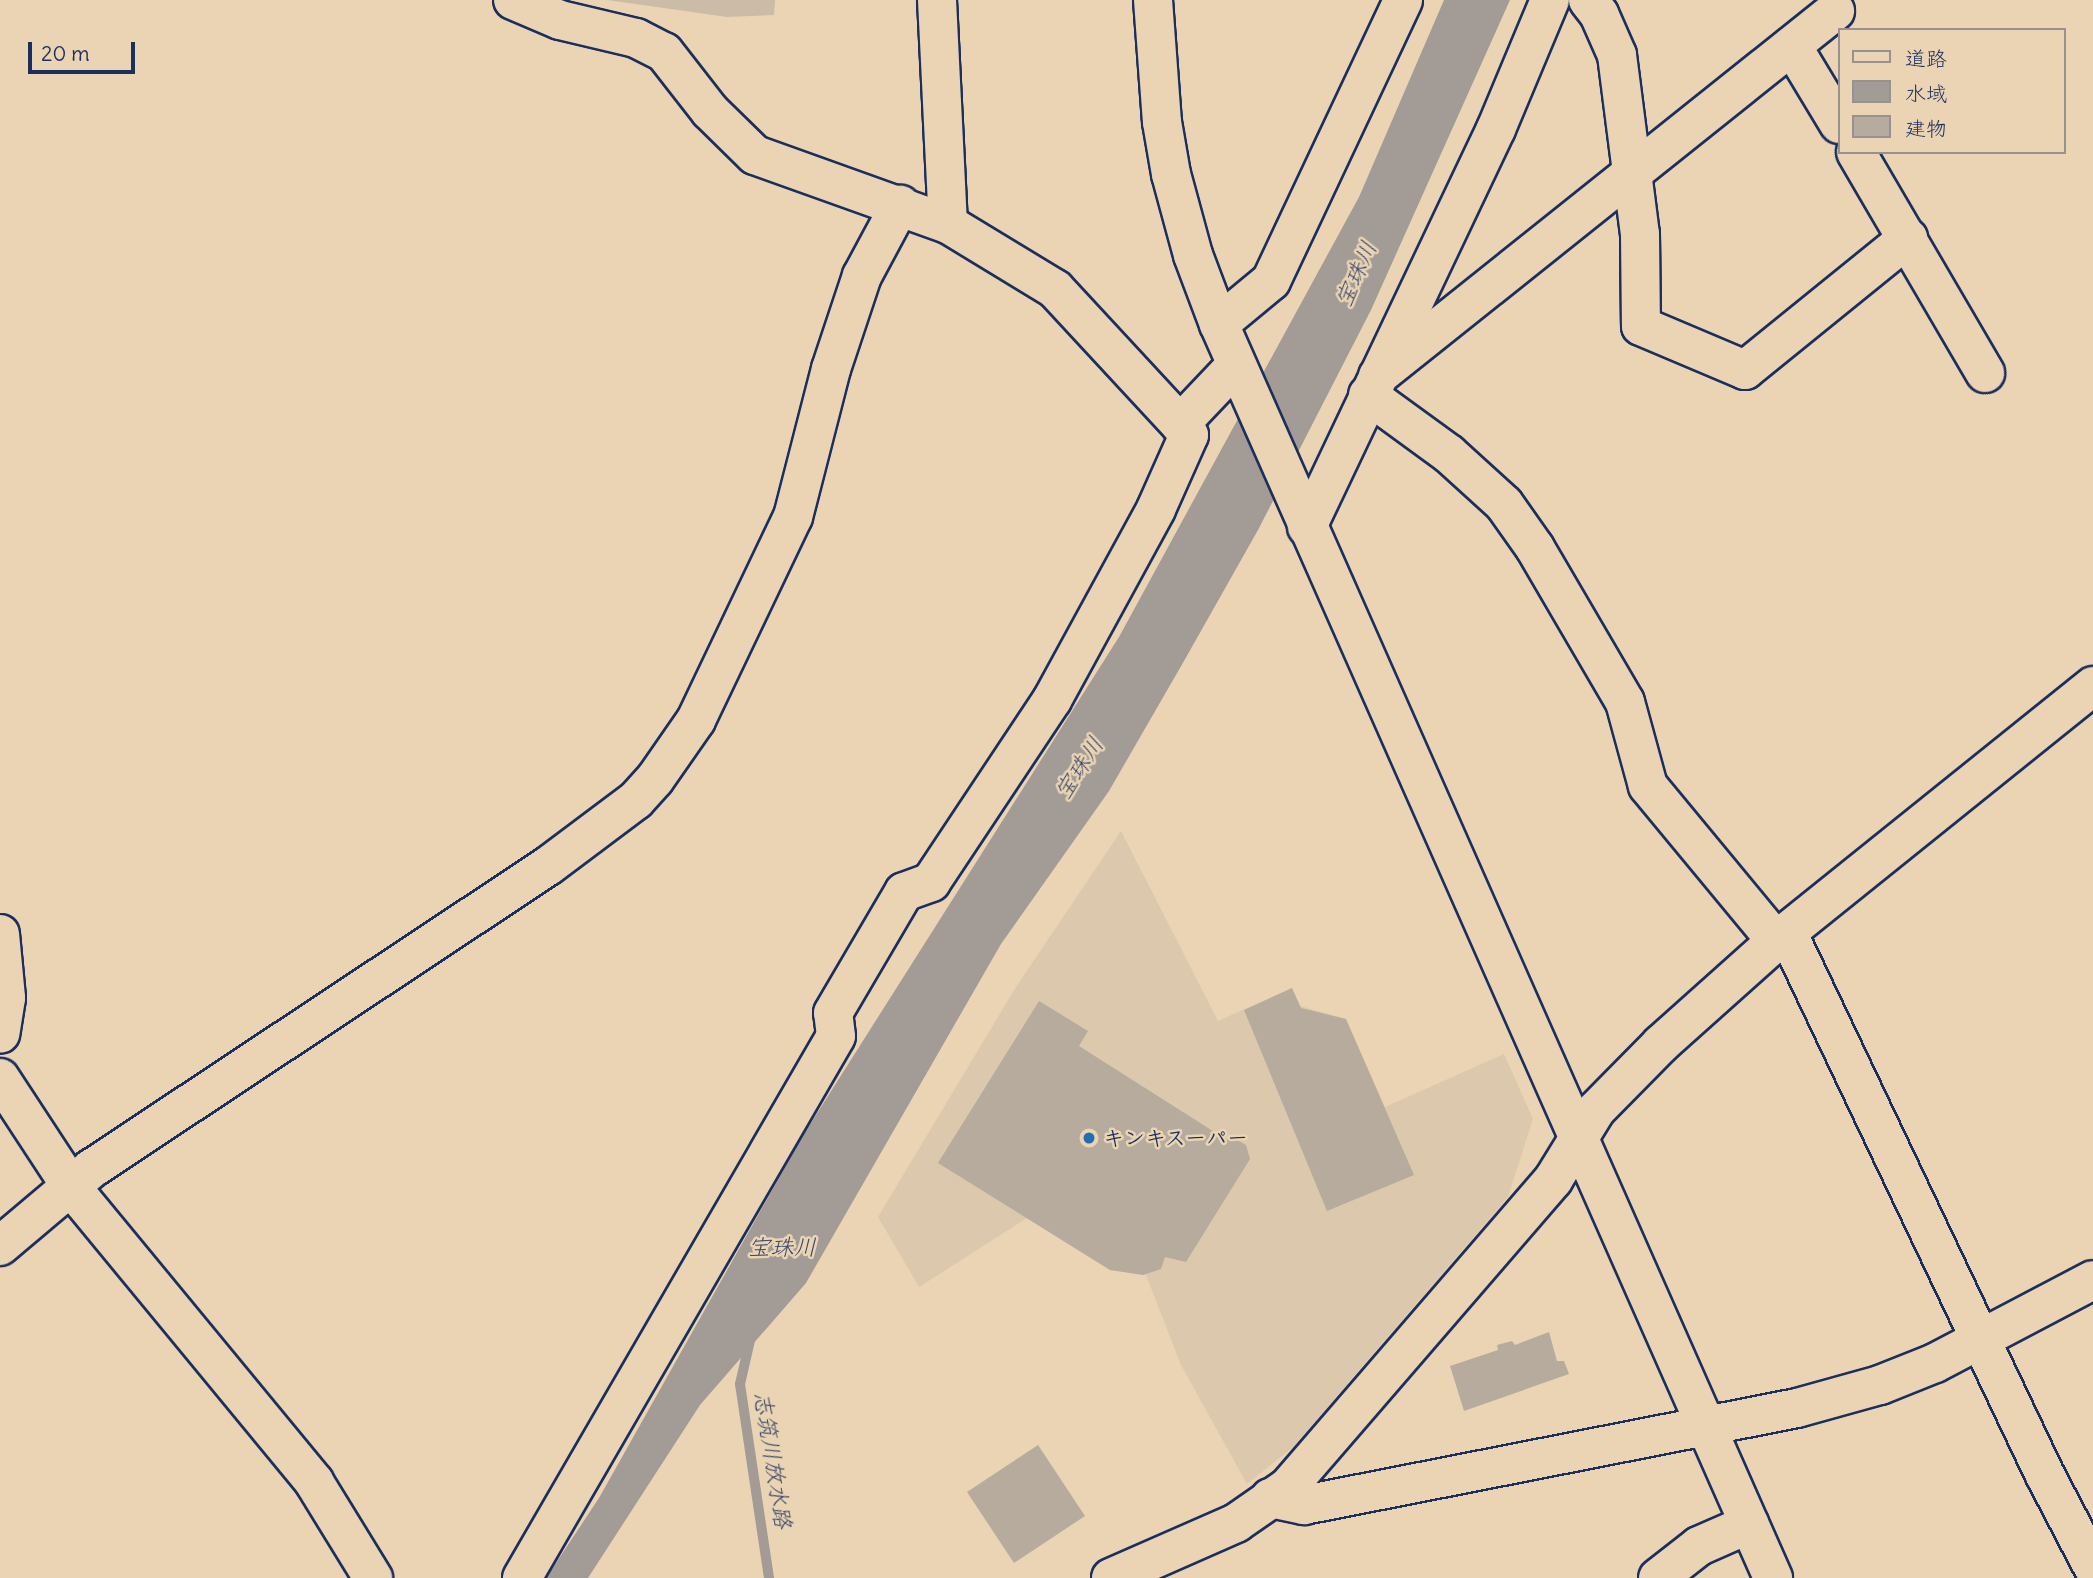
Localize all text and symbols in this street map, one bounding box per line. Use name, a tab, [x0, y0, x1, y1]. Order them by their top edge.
scale bar	[32, 28, 138, 72]
legend	[1838, 28, 2065, 154]
text: 20 m	[41, 40, 90, 67]
text: 道路	[1905, 45, 1947, 72]
text: 水域	[1905, 80, 1947, 107]
text: 建物	[1905, 115, 1947, 142]
water label: 宝珠川	[1329, 237, 1383, 311]
water label: 宝珠川	[1049, 732, 1109, 804]
place label: キンキスーパー	[1103, 1125, 1249, 1151]
marker: キンキスーパー	[1081, 1130, 1097, 1146]
water label: 宝珠川	[748, 1233, 816, 1261]
water label: 志筑川放水路	[749, 1390, 797, 1530]

